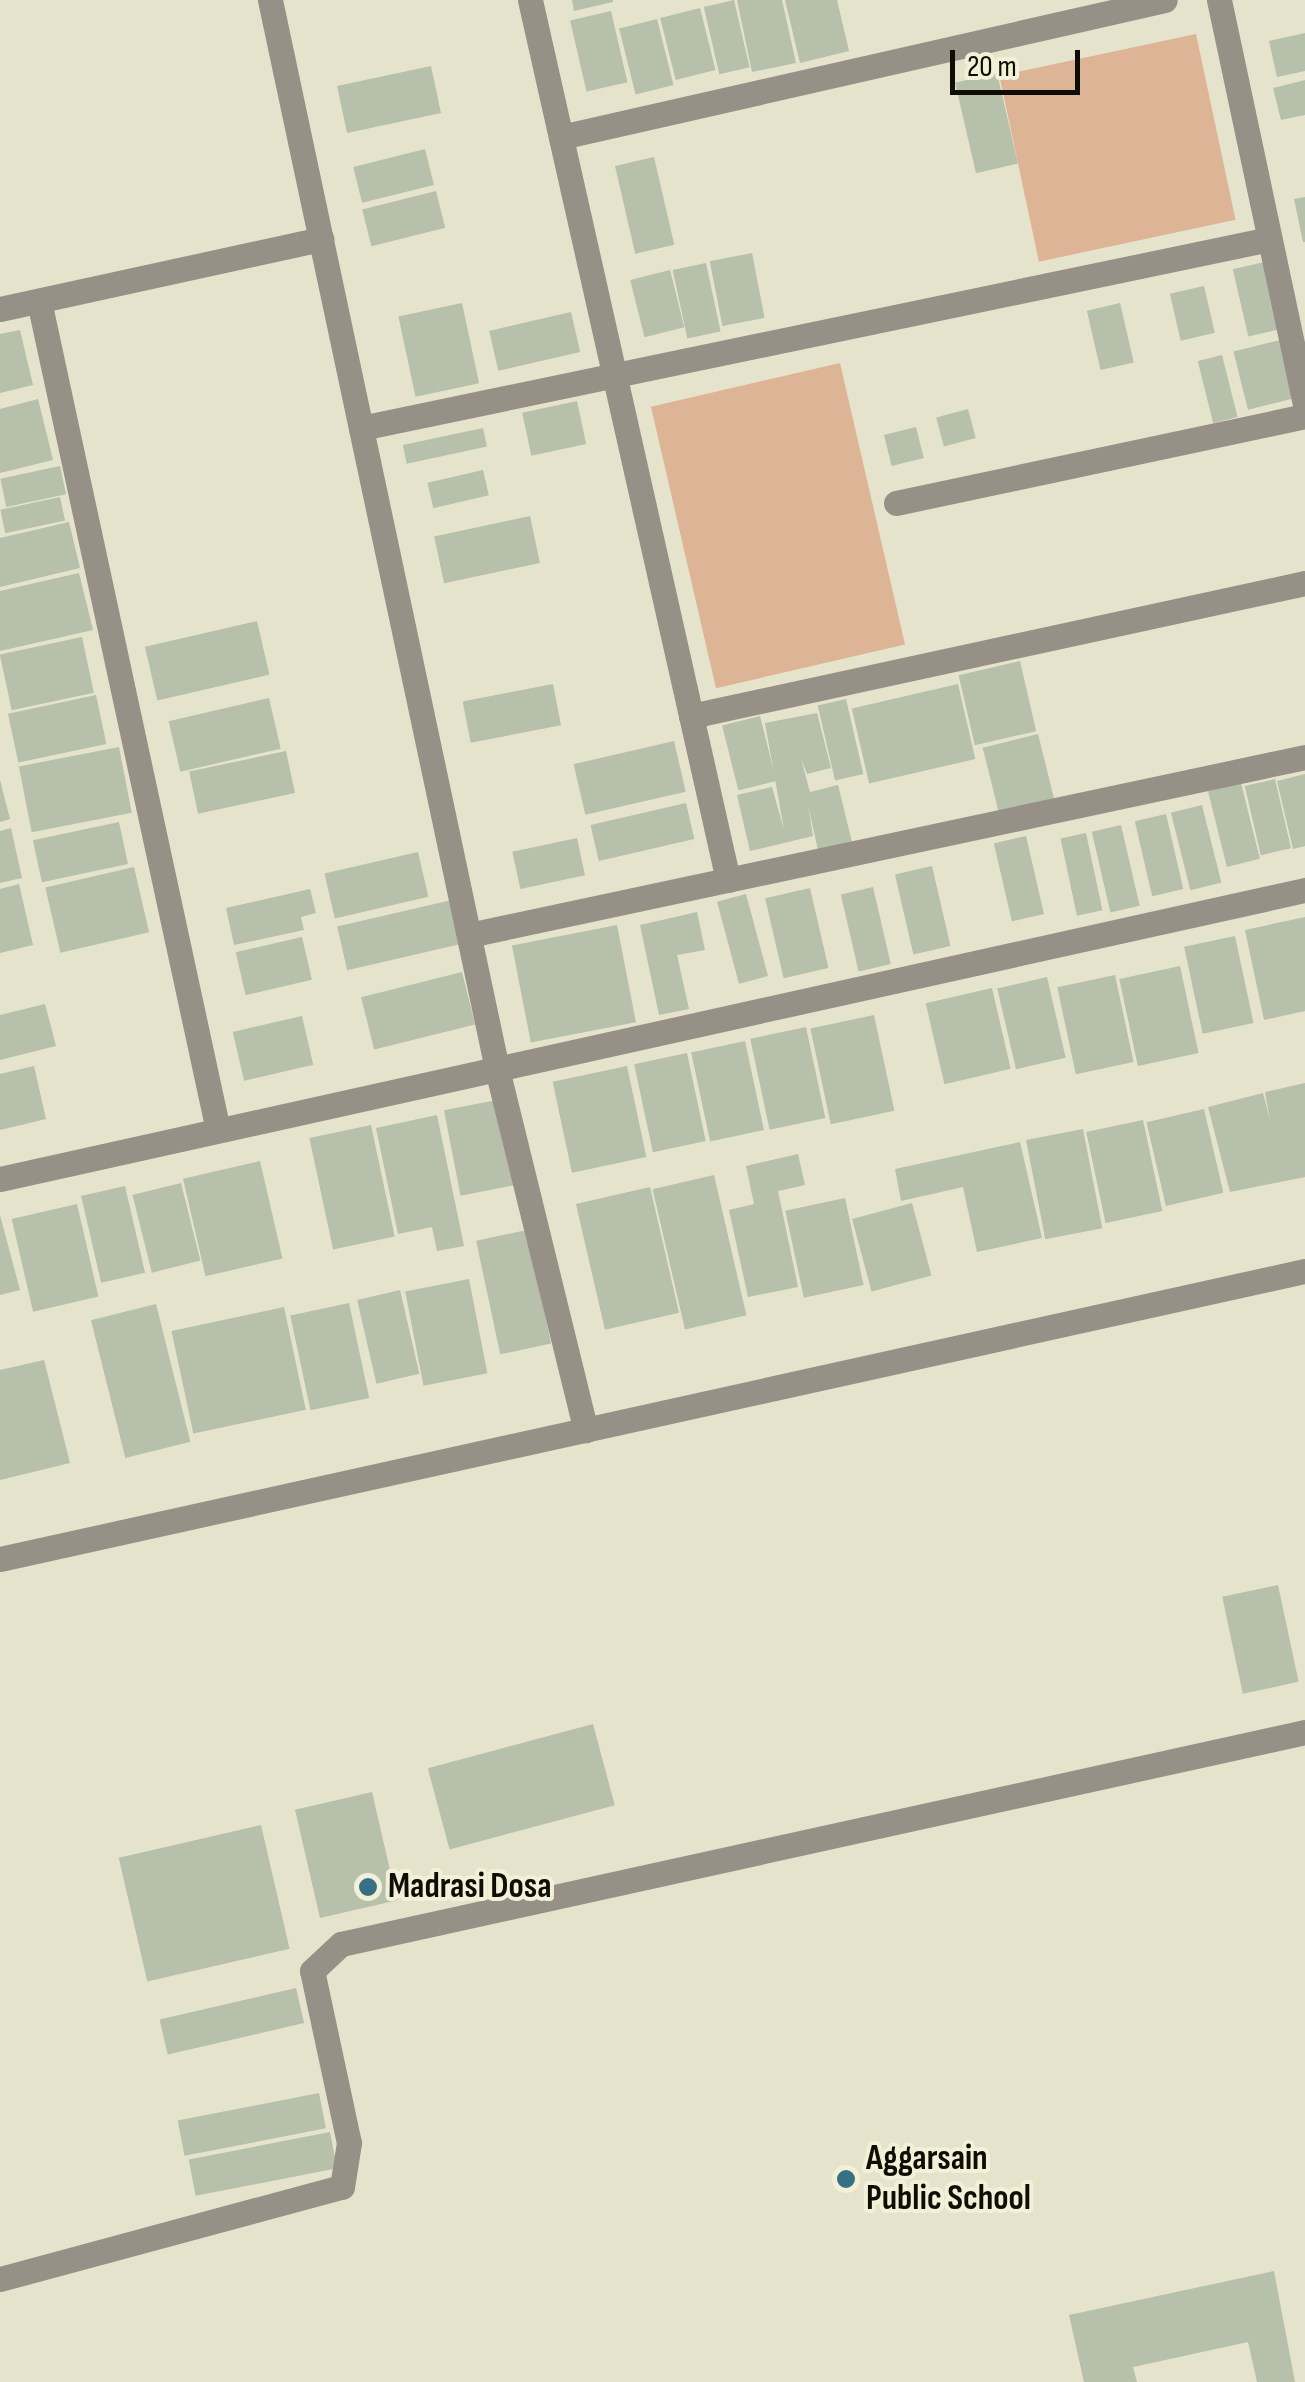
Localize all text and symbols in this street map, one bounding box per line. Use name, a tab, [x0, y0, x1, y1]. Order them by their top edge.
scale bar	[955, 30, 1085, 92]
text: 20 m	[967, 49, 1017, 85]
place label: Madrasi Dosa	[388, 1866, 552, 1908]
marker: Madrasi Dosa	[357, 1876, 379, 1898]
place label: Aggarsain Public School	[866, 2138, 1031, 2220]
marker: Aggarsain Public School	[835, 2168, 857, 2190]

